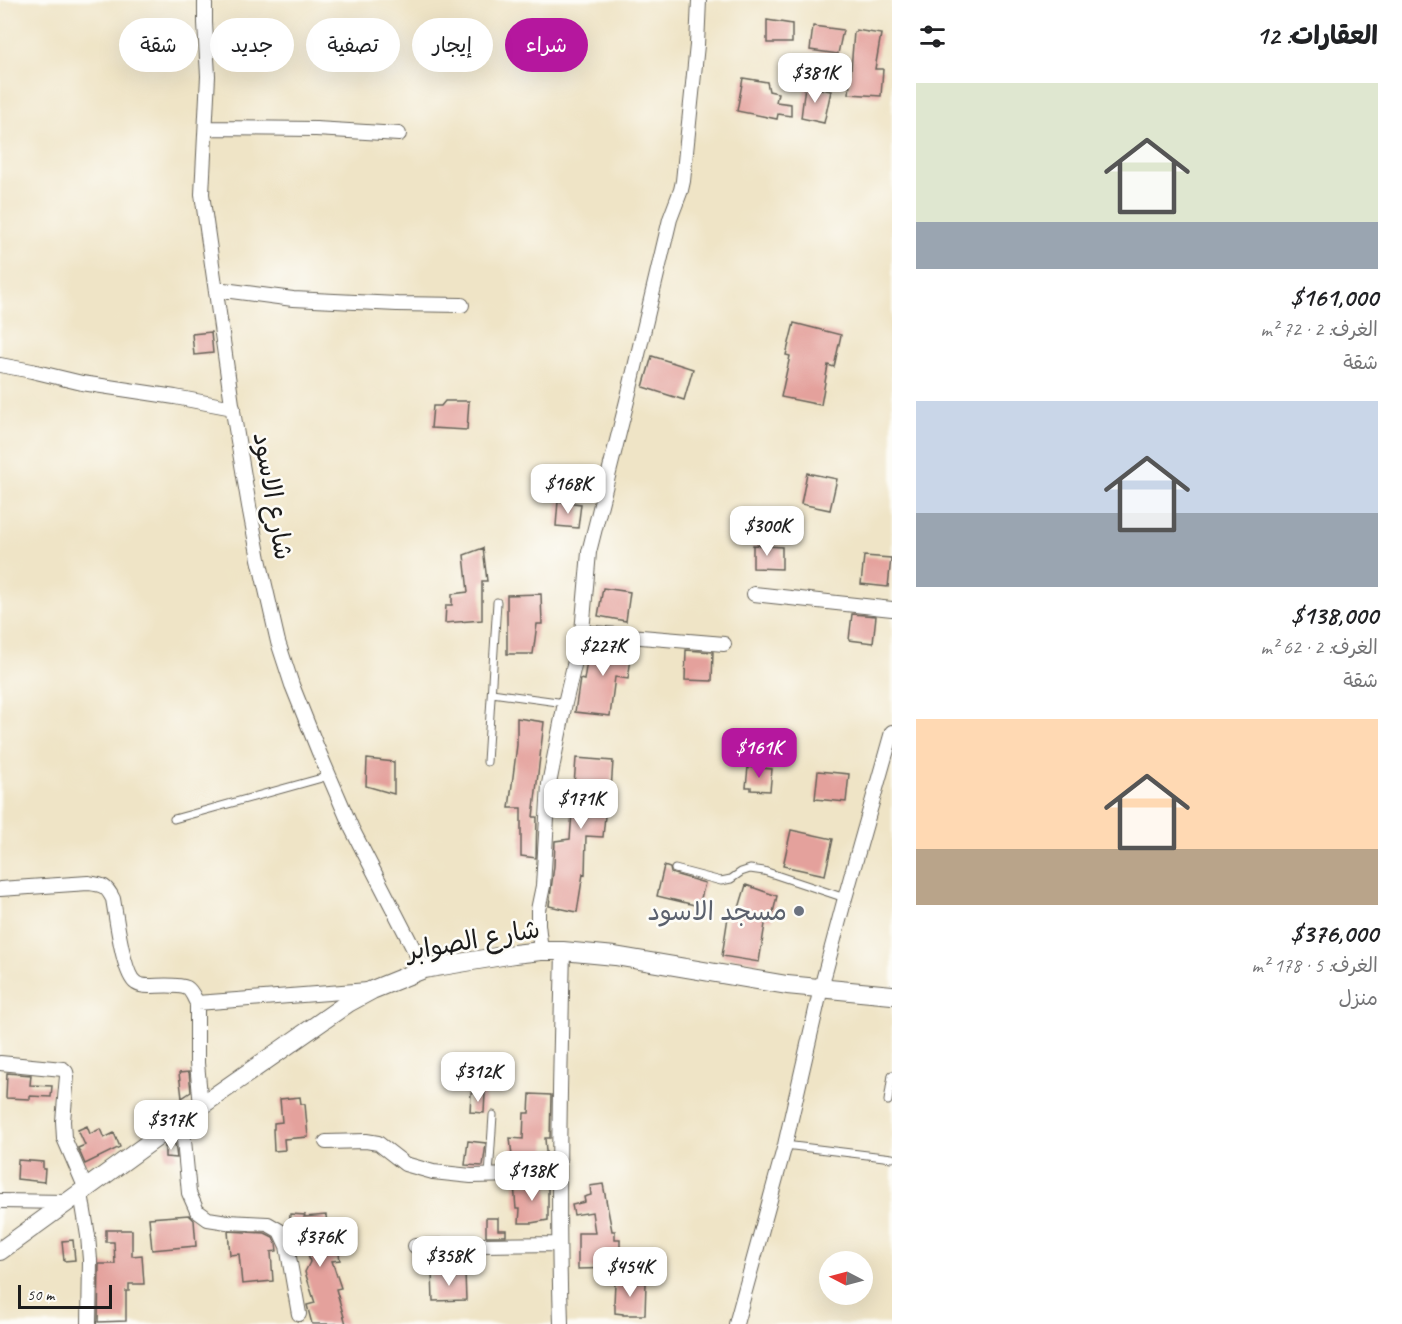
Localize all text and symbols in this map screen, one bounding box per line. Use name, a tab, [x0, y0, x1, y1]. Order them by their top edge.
chip: شقة	[119, 18, 198, 72]
chip: جديد	[210, 18, 294, 72]
chip: تصفية	[306, 18, 400, 72]
chip: إيجار	[412, 18, 493, 72]
chip: شراء	[505, 18, 588, 72]
text: العقارات: 12	[1256, 19, 1378, 52]
icon: filters	[916, 20, 949, 53]
pin: $381K	[773, 53, 857, 104]
text: $381K	[792, 60, 838, 85]
icon: home	[1093, 122, 1201, 230]
text: $161,000	[1290, 281, 1378, 314]
text: الغرف: 2 · 72 m²	[1260, 317, 1378, 342]
text: شقة	[1343, 350, 1378, 375]
street label: شارع الاسود	[245, 430, 300, 563]
icon: home	[1093, 440, 1201, 548]
pin: $168K	[526, 464, 610, 515]
text: $168K	[545, 471, 591, 496]
pin: $300K	[725, 506, 809, 557]
text: $300K	[744, 513, 790, 538]
text: $138,000	[1291, 599, 1378, 632]
pin: $227K	[561, 626, 645, 677]
text: $227K	[580, 633, 626, 658]
text: الغرف: 2 · 62 m²	[1260, 635, 1378, 660]
text: شقة	[1343, 668, 1378, 693]
pin: $161K	[717, 728, 801, 779]
text: $161K	[736, 735, 782, 760]
icon: home	[1093, 758, 1201, 866]
pin: $171K	[539, 779, 623, 830]
text: $171K	[558, 786, 604, 811]
place label: مسجد الاسود	[647, 895, 787, 928]
marker: مسجد الاسود	[792, 904, 806, 918]
street label: شارع الصوابر	[402, 912, 543, 969]
text: $376,000	[1291, 917, 1378, 950]
text: الغرف: 5 · 178 m²	[1251, 953, 1378, 978]
text: منزل	[1339, 986, 1378, 1011]
pin: $312K	[436, 1052, 520, 1103]
text: $312K	[455, 1059, 501, 1084]
pin: $317K	[129, 1100, 213, 1151]
text: $317K	[148, 1107, 194, 1132]
pin: $138K	[490, 1151, 574, 1202]
text: $138K	[509, 1158, 555, 1183]
pin: $376K	[278, 1217, 362, 1268]
text: $376K	[297, 1224, 343, 1249]
pin: $358K	[407, 1236, 491, 1287]
text: $358K	[426, 1243, 472, 1268]
pin: $454K	[588, 1247, 672, 1298]
north arrow	[819, 1251, 873, 1305]
map controls	[819, 1251, 873, 1305]
text: $454K	[607, 1254, 653, 1279]
scale bar	[18, 1282, 112, 1310]
text: 50 m	[27, 1285, 54, 1305]

